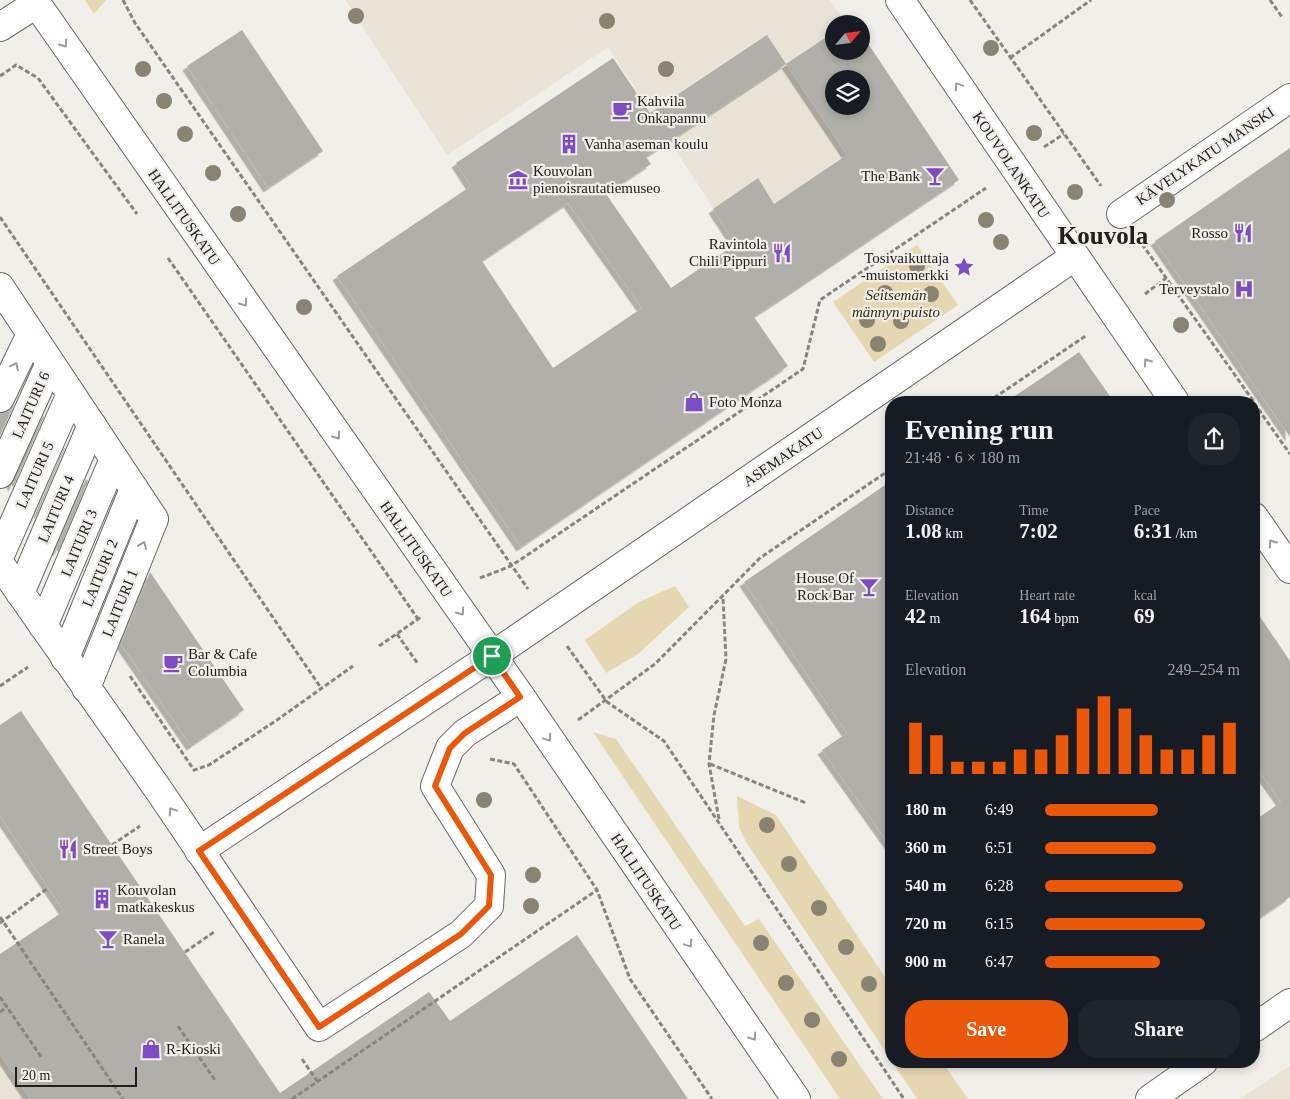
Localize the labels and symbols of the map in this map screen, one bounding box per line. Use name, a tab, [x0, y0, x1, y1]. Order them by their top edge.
north arrow	[825, 15, 870, 60]
one-way arrow	[58, 38, 67, 47]
one-way arrow	[955, 83, 965, 92]
place label: Kahvila Onkapannu	[637, 93, 707, 126]
cafe icon: Kahvila Onkapannu	[611, 99, 633, 121]
street label: KÄVELYKATU MANSKI	[1133, 104, 1277, 208]
street label: KOUVOLANKATU	[969, 109, 1053, 221]
building icon: Vanha aseman koulu	[558, 133, 580, 155]
place label: Vanha aseman koulu	[584, 136, 709, 152]
place label: Kouvolan pienoisrautatiemuseo	[533, 163, 660, 196]
bar icon: The Bank	[924, 165, 946, 187]
street label: HALLITUSKATU	[145, 166, 223, 268]
place label: The Bank	[861, 168, 920, 184]
museum icon: Kouvolan pienoisrautatiemuseo	[507, 169, 529, 191]
district label: Kouvola	[1058, 222, 1149, 249]
restaurant icon: Rosso	[1232, 222, 1254, 244]
place label: Rosso	[1191, 225, 1228, 241]
place label: Ravintola Chili Pippuri	[689, 236, 767, 269]
restaurant icon: Ravintola Chili Pippuri	[771, 242, 793, 264]
place label: Tosivaikuttaja -muistomerkki	[861, 250, 949, 283]
place icon: Tosivaikuttaja -muistomerkki	[953, 256, 975, 278]
hospital icon: Terveystalo	[1233, 278, 1255, 300]
place label: Terveystalo	[1159, 281, 1229, 297]
park label: Seitsemän männyn puisto	[852, 287, 940, 320]
one-way arrow	[238, 297, 247, 307]
one-way arrow	[1144, 359, 1153, 368]
one-way arrow	[9, 362, 19, 371]
street label: LAITURI 6	[9, 369, 53, 441]
shop icon: Foto Monza	[683, 391, 705, 413]
place label: Foto Monza	[709, 394, 782, 410]
street label: ASEMAKATU	[740, 424, 826, 489]
one-way arrow	[331, 430, 340, 440]
street label: LAITURI 5	[13, 439, 57, 511]
street label: LAITURI 4	[35, 473, 77, 545]
street label: HALLITUSKATU	[377, 498, 455, 600]
street label: LAITURI 3	[58, 507, 100, 579]
street label: LAITURI 2	[79, 537, 121, 609]
one-way arrow	[1269, 539, 1278, 549]
one-way arrow	[137, 541, 148, 550]
street label: LAITURI 1	[99, 567, 141, 639]
place label: House Of Rock Bar	[796, 570, 854, 603]
bar icon: House Of Rock Bar	[858, 576, 880, 598]
one-way arrow	[455, 606, 464, 616]
pin	[471, 635, 513, 677]
place label: Bar & Cafe Columbia	[188, 646, 257, 679]
cafe icon: Bar & Cafe Columbia	[162, 652, 184, 674]
one-way arrow	[542, 732, 551, 741]
one-way arrow	[169, 807, 179, 816]
street label: HALLITUSKATU	[608, 831, 684, 934]
restaurant icon: Street Boys	[57, 838, 79, 860]
place label: Street Boys	[83, 841, 153, 857]
place label: Kouvolan matkakeskus	[117, 882, 195, 915]
building icon: Kouvolan matkakeskus	[91, 888, 113, 910]
bar icon: Ranela	[97, 928, 119, 950]
place label: Ranela	[123, 931, 165, 947]
one-way arrow	[683, 938, 692, 948]
one-way arrow	[747, 1031, 756, 1041]
shop icon: R-Kioski	[140, 1038, 162, 1060]
place label: R-Kioski	[166, 1041, 221, 1057]
scale bar	[15, 1064, 138, 1087]

